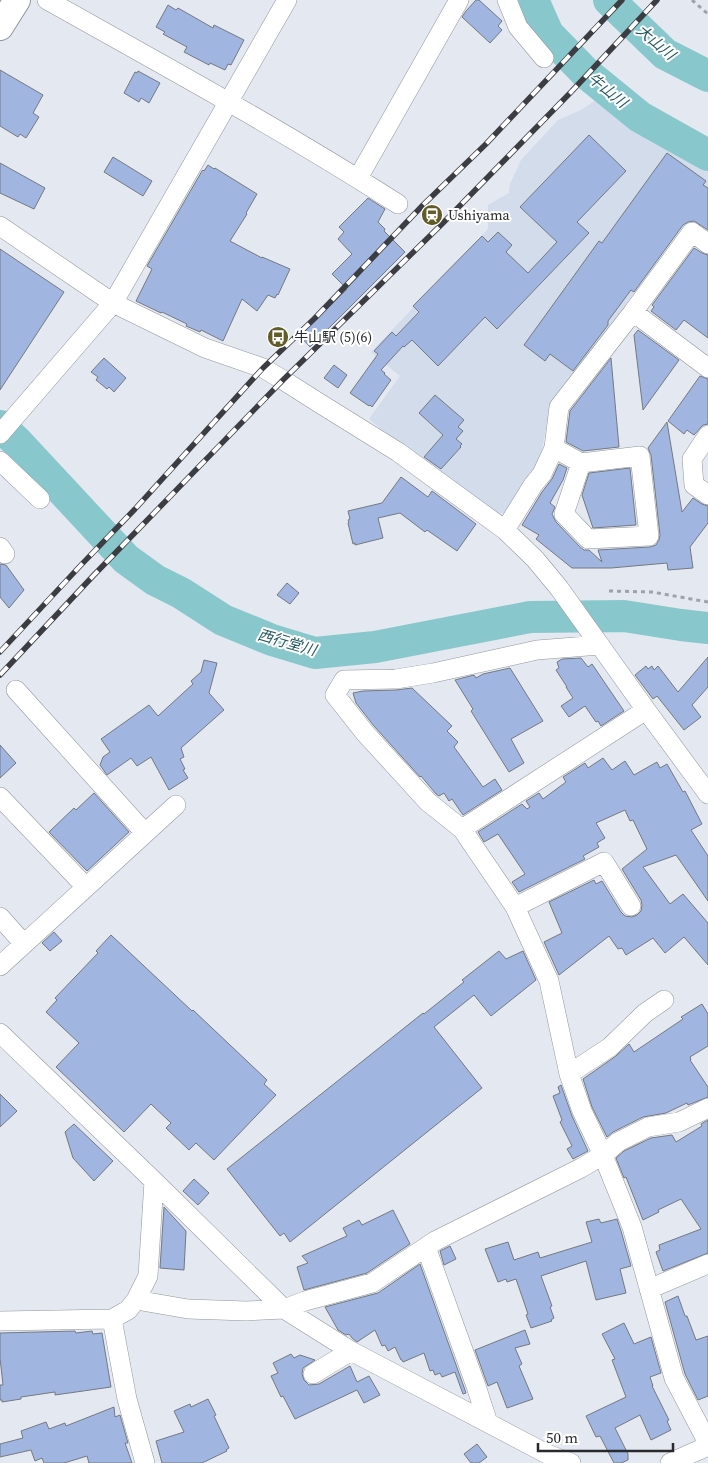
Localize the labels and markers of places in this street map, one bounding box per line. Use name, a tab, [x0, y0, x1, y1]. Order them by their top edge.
station icon: Ushiyama	[420, 203, 444, 227]
place label: Ushiyama	[448, 205, 511, 225]
bus stop icon: 牛山駅 (5)(6)	[266, 325, 290, 349]
place label: 牛山駅 (5)(6)	[294, 327, 372, 347]

